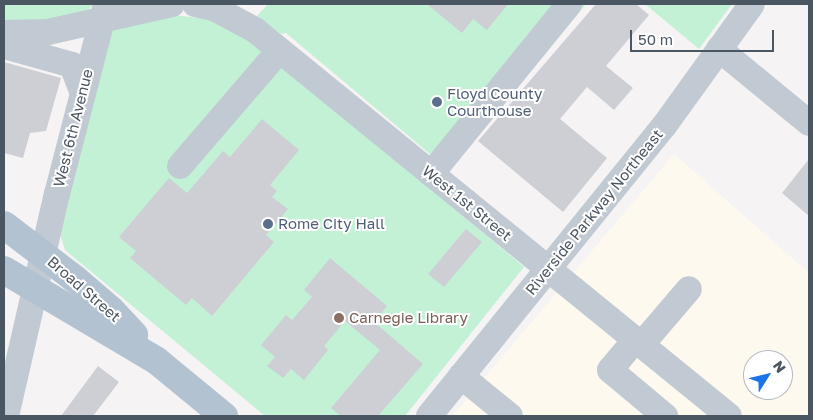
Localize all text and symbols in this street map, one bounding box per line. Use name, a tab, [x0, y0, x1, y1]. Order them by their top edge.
scale bar	[633, 20, 777, 52]
text: 50 m	[638, 30, 673, 48]
street label: West 6th Avenue	[50, 67, 96, 189]
place label: Floyd County Courthouse	[447, 84, 542, 119]
marker: Floyd County Courthouse	[431, 96, 443, 108]
street label: Riverside Parkway Northeast	[521, 125, 667, 299]
street label: West 1st Street	[419, 162, 515, 244]
place label: Rome City Hall	[278, 215, 385, 233]
marker: Rome City Hall	[262, 218, 274, 230]
street label: Broad Street	[44, 252, 124, 326]
place label: Carnegie Library	[349, 309, 468, 327]
marker: Carnegie Library	[333, 312, 345, 324]
north arrow	[743, 350, 793, 400]
text: N	[770, 357, 790, 376]

